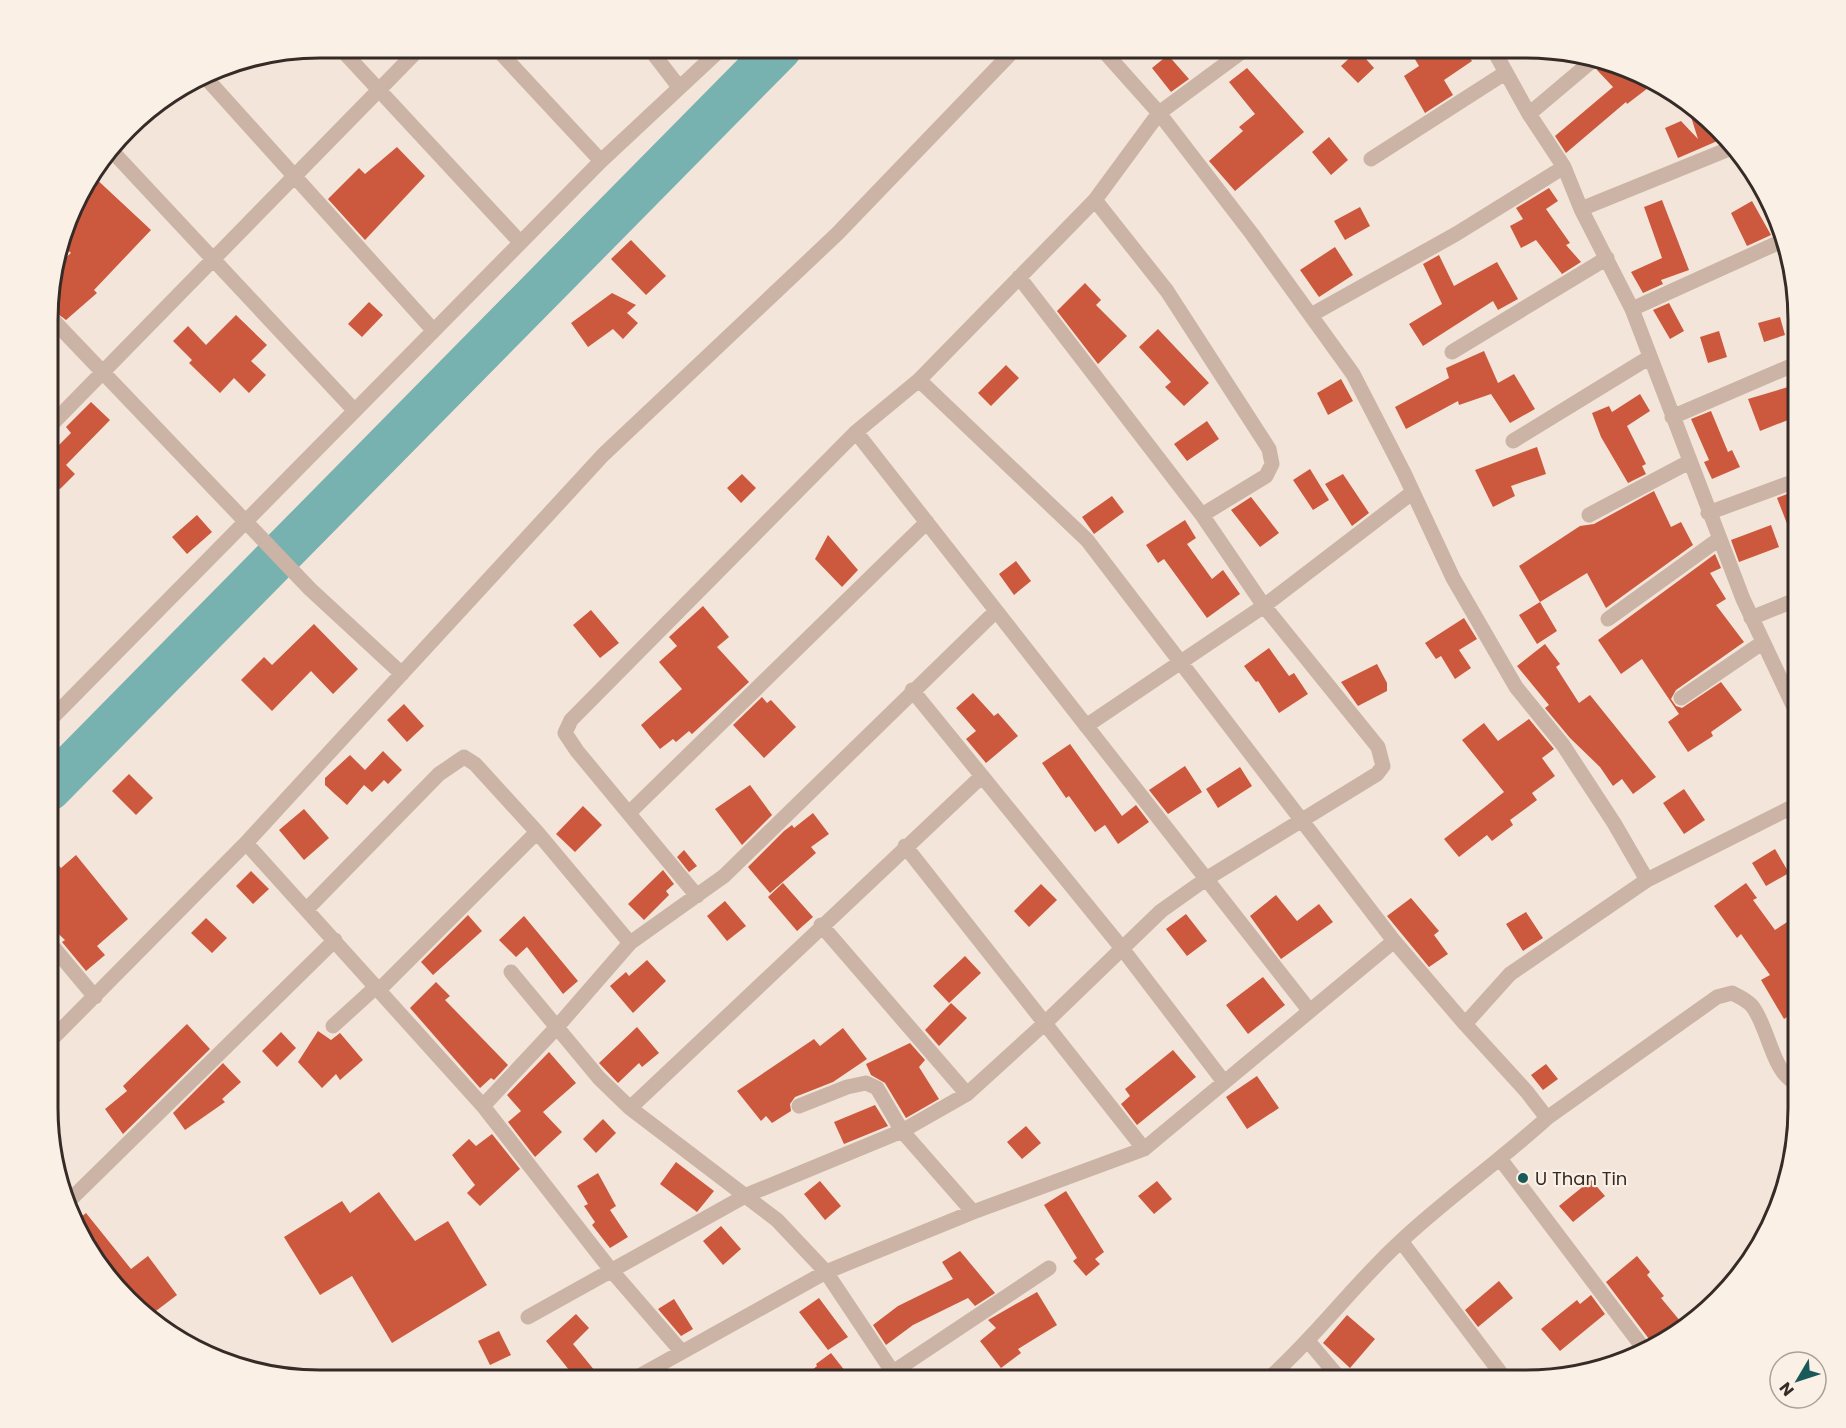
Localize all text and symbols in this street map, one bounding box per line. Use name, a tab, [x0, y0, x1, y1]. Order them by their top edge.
place label: U Than Tin	[1535, 1166, 1627, 1191]
marker: U Than Tin	[1516, 1171, 1530, 1185]
north arrow	[1768, 1350, 1828, 1410]
text: N	[1774, 1377, 1799, 1401]

